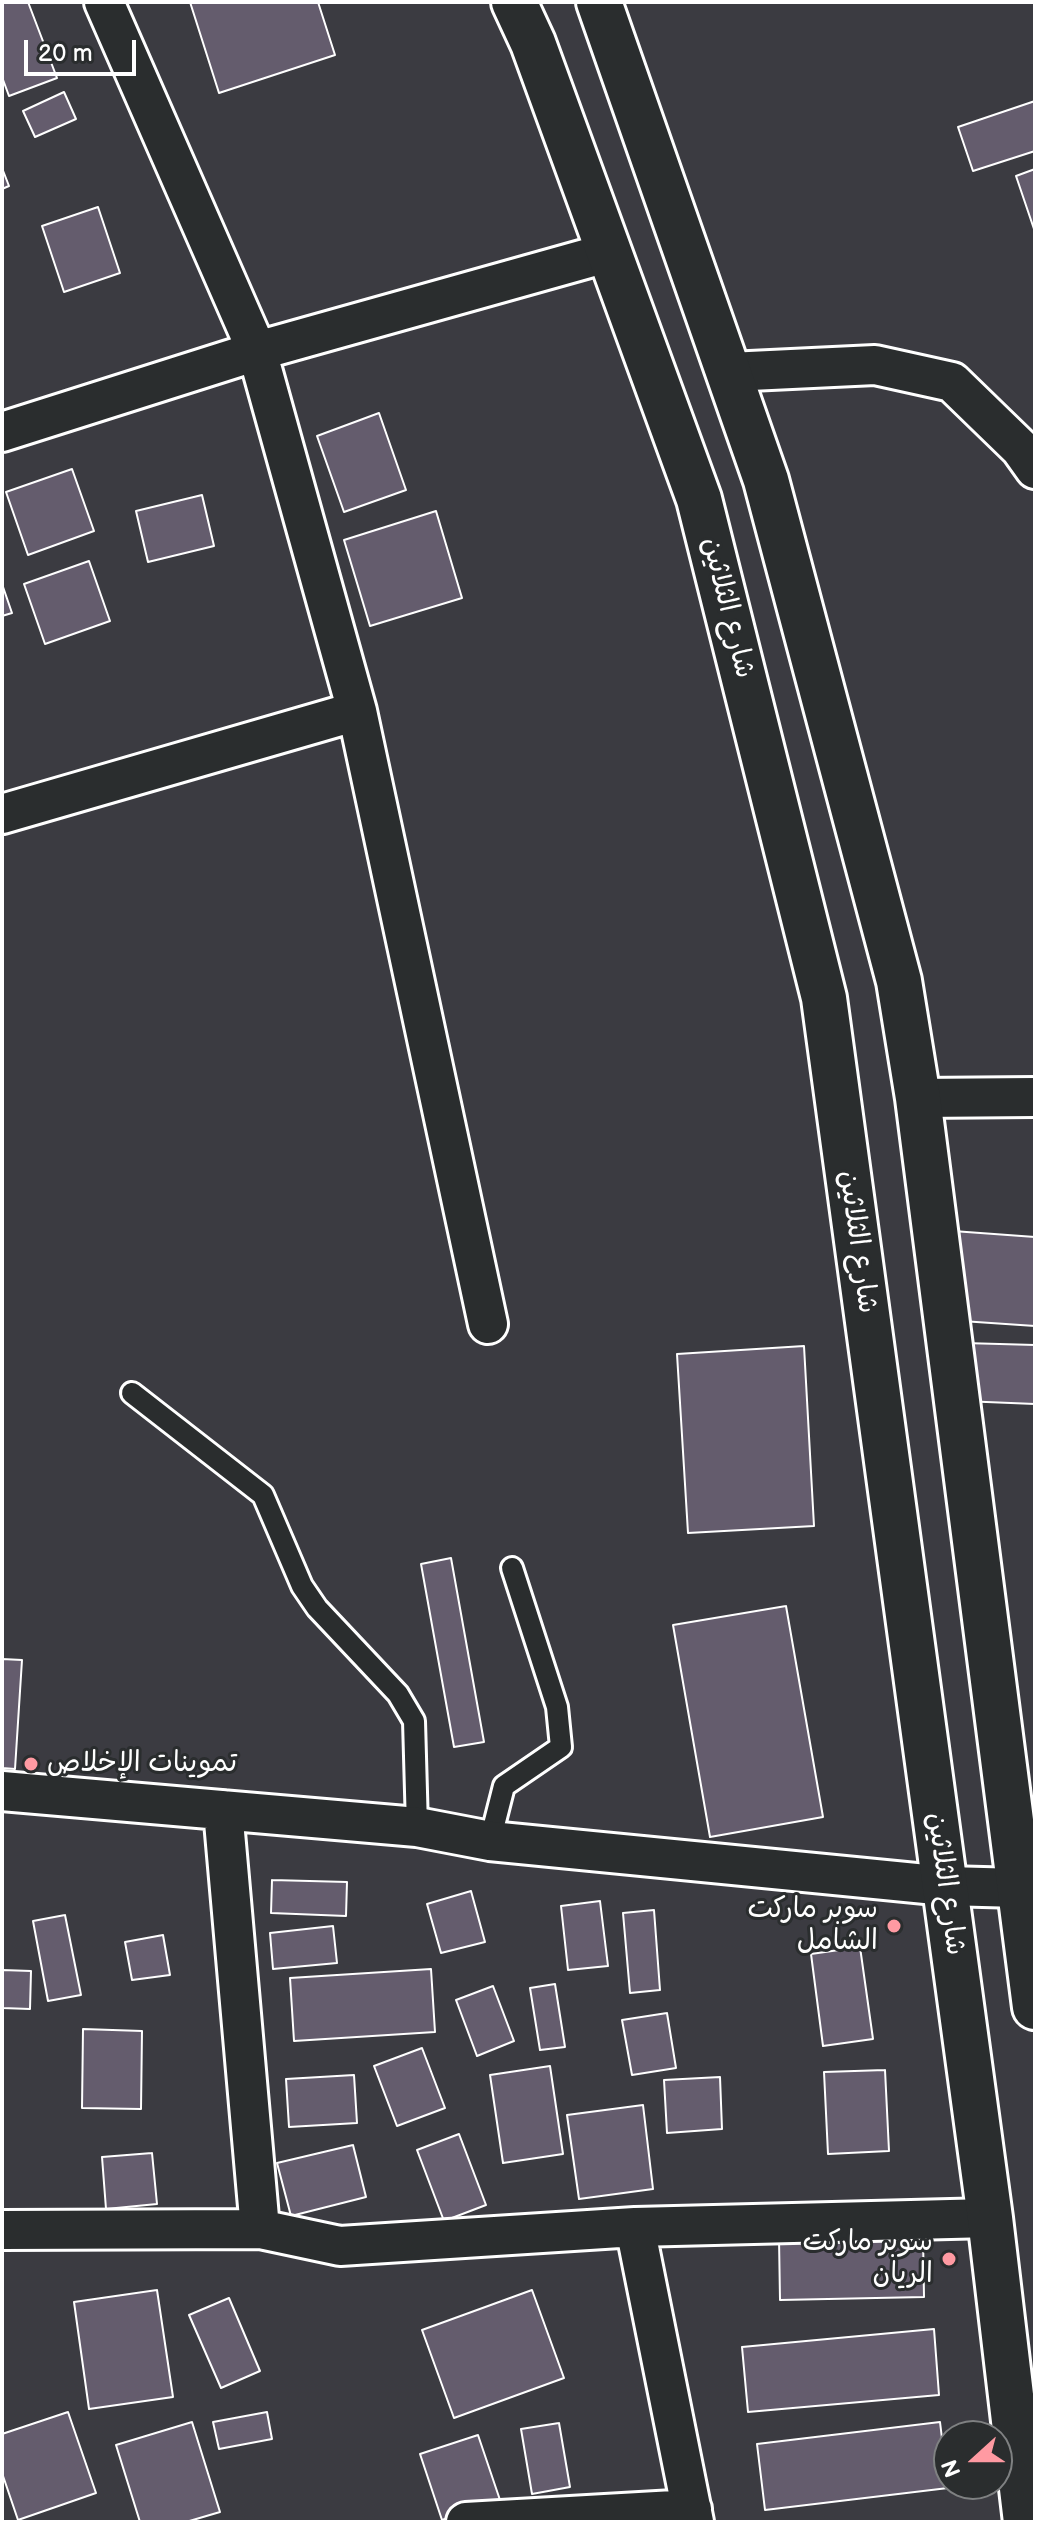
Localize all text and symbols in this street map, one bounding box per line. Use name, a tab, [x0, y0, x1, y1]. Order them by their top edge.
scale bar	[28, 24, 140, 74]
text: 20 m	[38, 39, 93, 68]
street label: شارع الثلاثين	[693, 534, 761, 682]
street label: شارع الثلاثين	[830, 1168, 884, 1316]
place label: تموينات الإخلاص	[47, 1747, 237, 1781]
marker: تموينات الإخلاص	[22, 1755, 40, 1773]
street label: شارع الثلاثين	[918, 1810, 972, 1958]
place label: سوبر ماركت الشامل	[747, 1893, 878, 1959]
marker: سوبر ماركت الشامل	[885, 1917, 903, 1935]
place label: سوبر ماركت الريان	[802, 2226, 933, 2292]
marker: سوبر ماركت الريان	[940, 2250, 958, 2268]
north arrow	[933, 2420, 1013, 2500]
text: N	[936, 2456, 968, 2481]

